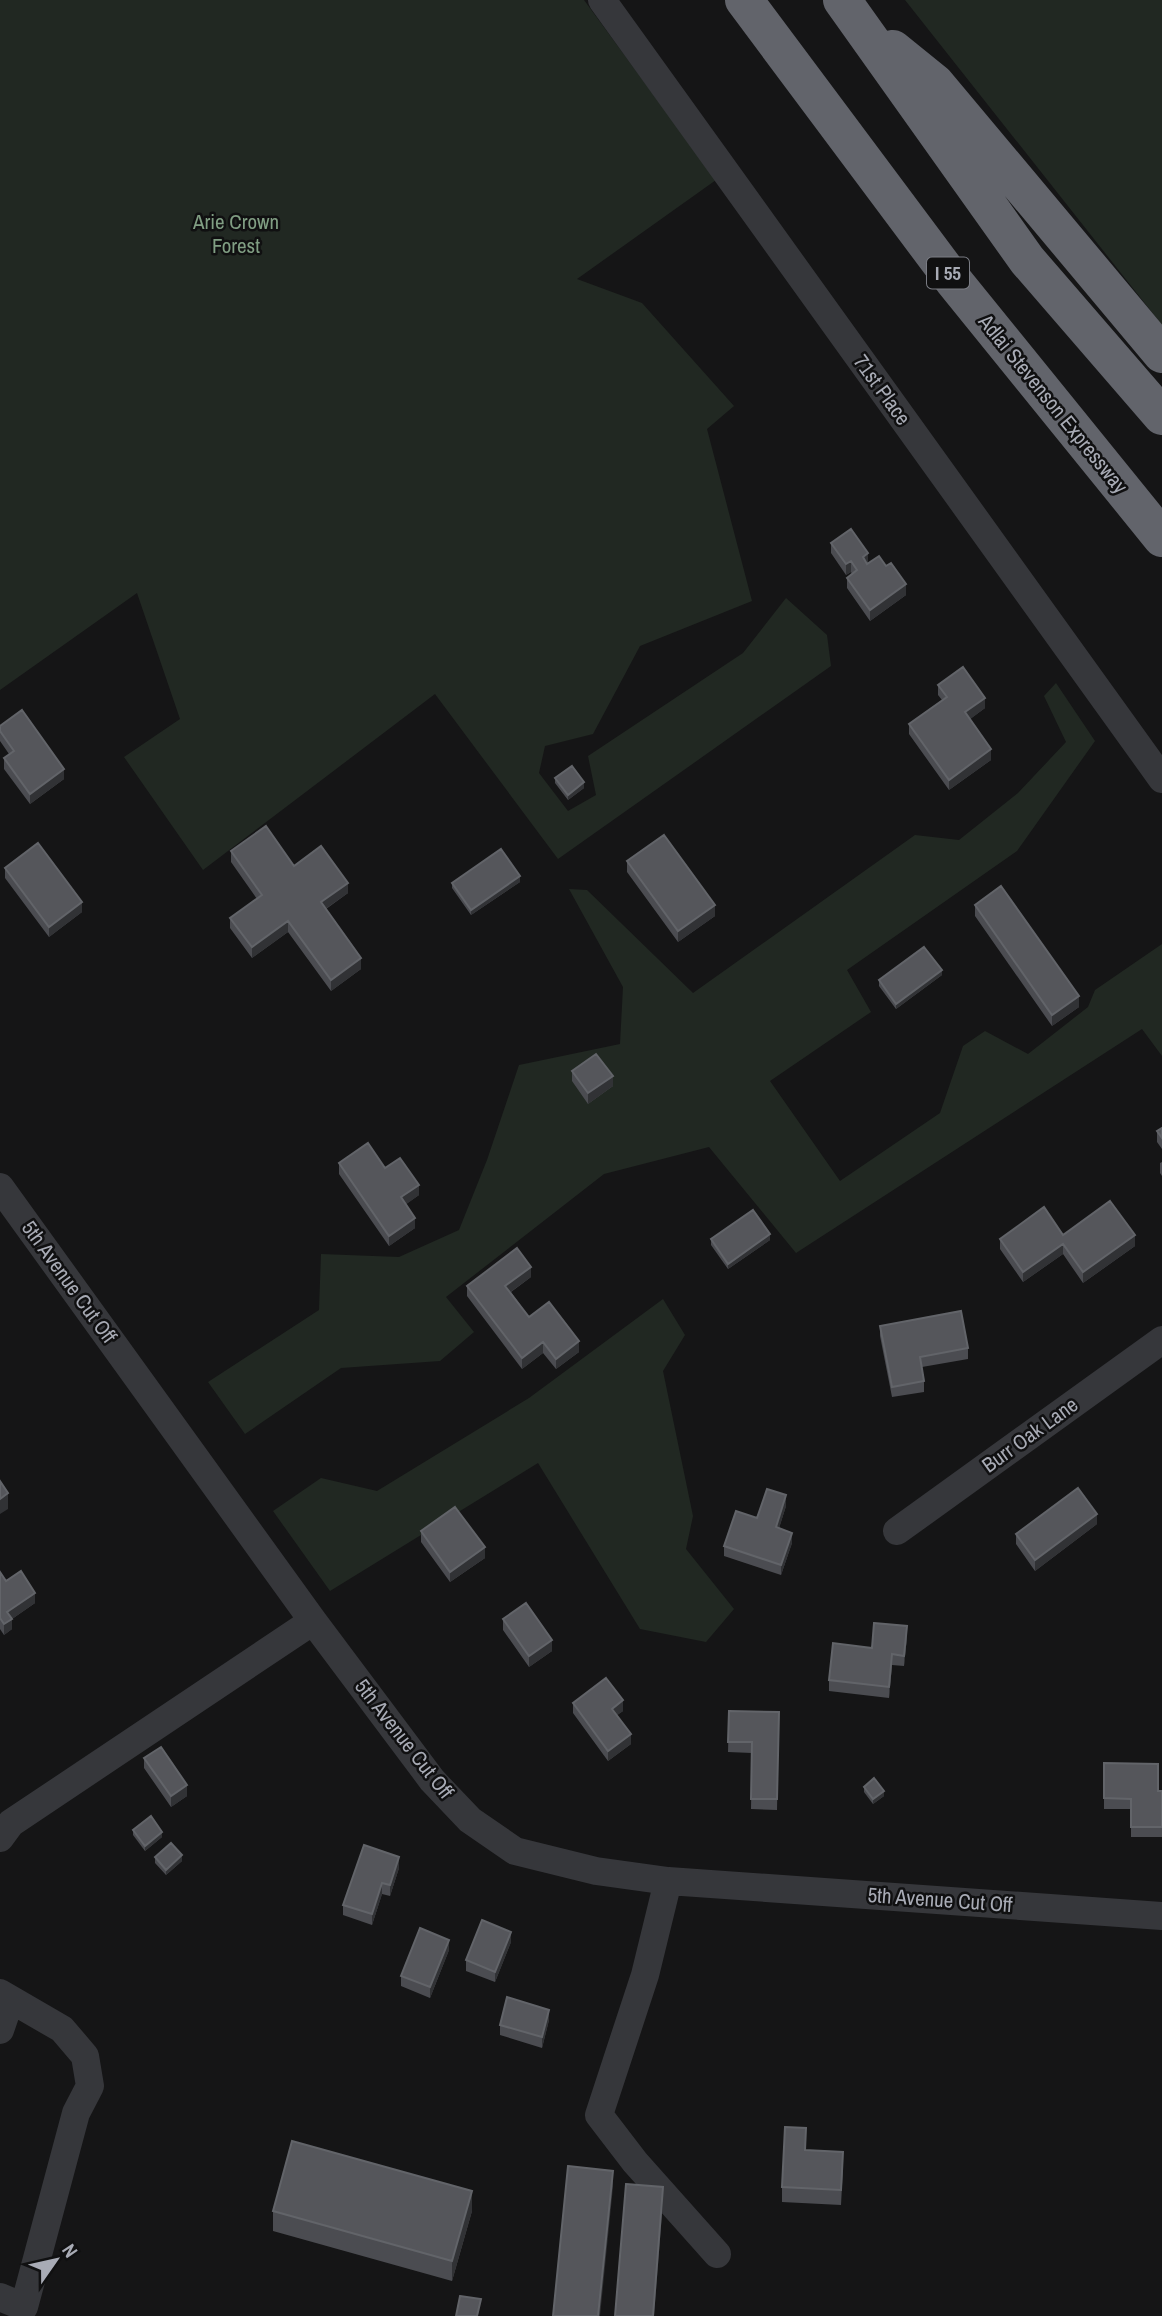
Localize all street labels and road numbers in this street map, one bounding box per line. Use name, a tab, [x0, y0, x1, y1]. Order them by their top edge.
road number: I 55	[927, 258, 969, 288]
street label: Adlai Stevenson Expressway	[971, 307, 1135, 500]
street label: 71st Place	[847, 349, 918, 431]
street label: 5th Avenue Cut Off	[15, 1215, 124, 1349]
street label: Burr Oak Lane	[976, 1390, 1084, 1479]
street label: 5th Avenue Cut Off	[348, 1673, 461, 1805]
street label: 5th Avenue Cut Off	[867, 1880, 1014, 1919]

